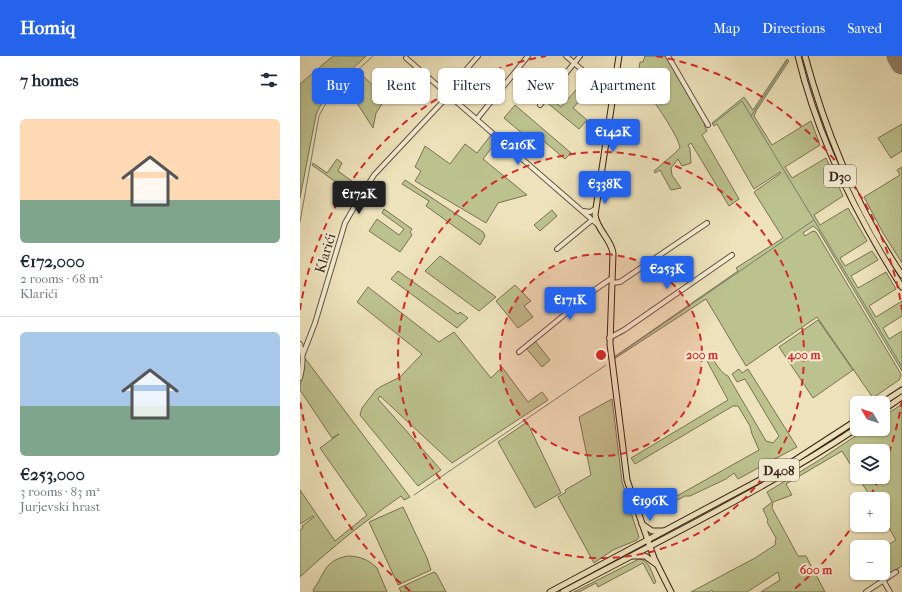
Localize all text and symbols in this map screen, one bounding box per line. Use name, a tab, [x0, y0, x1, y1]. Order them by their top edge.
text: Homiq	[20, 17, 75, 39]
text: Map	[713, 20, 740, 37]
text: Directions	[762, 20, 825, 37]
text: Saved	[847, 20, 882, 37]
chip: Buy	[312, 68, 364, 104]
chip: Rent	[372, 68, 430, 104]
chip: Filters	[438, 68, 505, 104]
chip: New	[513, 68, 568, 104]
chip: Apartment	[576, 68, 670, 104]
icon: filters	[258, 69, 280, 91]
text: 7 homes	[20, 70, 79, 90]
pin: €142K	[585, 119, 641, 153]
text: €142K	[595, 124, 631, 139]
pin: €216K	[490, 132, 546, 166]
text: €216K	[500, 137, 536, 152]
icon: home	[114, 145, 186, 217]
road number: D30	[824, 165, 856, 187]
pin: €338K	[577, 171, 633, 205]
text: €338K	[588, 176, 622, 191]
pin: €172K	[331, 181, 387, 215]
text: €172K	[342, 186, 376, 201]
street label: Klarići	[311, 231, 340, 275]
text: €172,000	[20, 251, 85, 271]
pin: €253K	[639, 256, 695, 290]
text: €253K	[650, 261, 684, 276]
text: 2 rooms · 68 m²	[20, 271, 103, 286]
text: Klarići	[20, 286, 58, 301]
pin: €171K	[542, 287, 598, 321]
text: €171K	[554, 292, 586, 307]
centre of rings	[594, 348, 608, 362]
text: 200 m	[686, 348, 719, 362]
text: 400 m	[787, 348, 821, 363]
icon: home	[114, 358, 186, 430]
north arrow	[850, 396, 890, 436]
map controls	[850, 396, 890, 580]
button: layers	[850, 444, 890, 484]
road number: D408	[759, 459, 799, 481]
text: €253,000	[20, 464, 85, 484]
text: 3 rooms · 83 m²	[20, 484, 100, 499]
pin: €196K	[622, 488, 678, 522]
button: +	[850, 492, 890, 532]
text: €196K	[632, 493, 668, 508]
text: Jurjevski hrast	[20, 499, 100, 514]
button: −	[850, 540, 890, 580]
text: 600 m	[800, 563, 833, 577]

